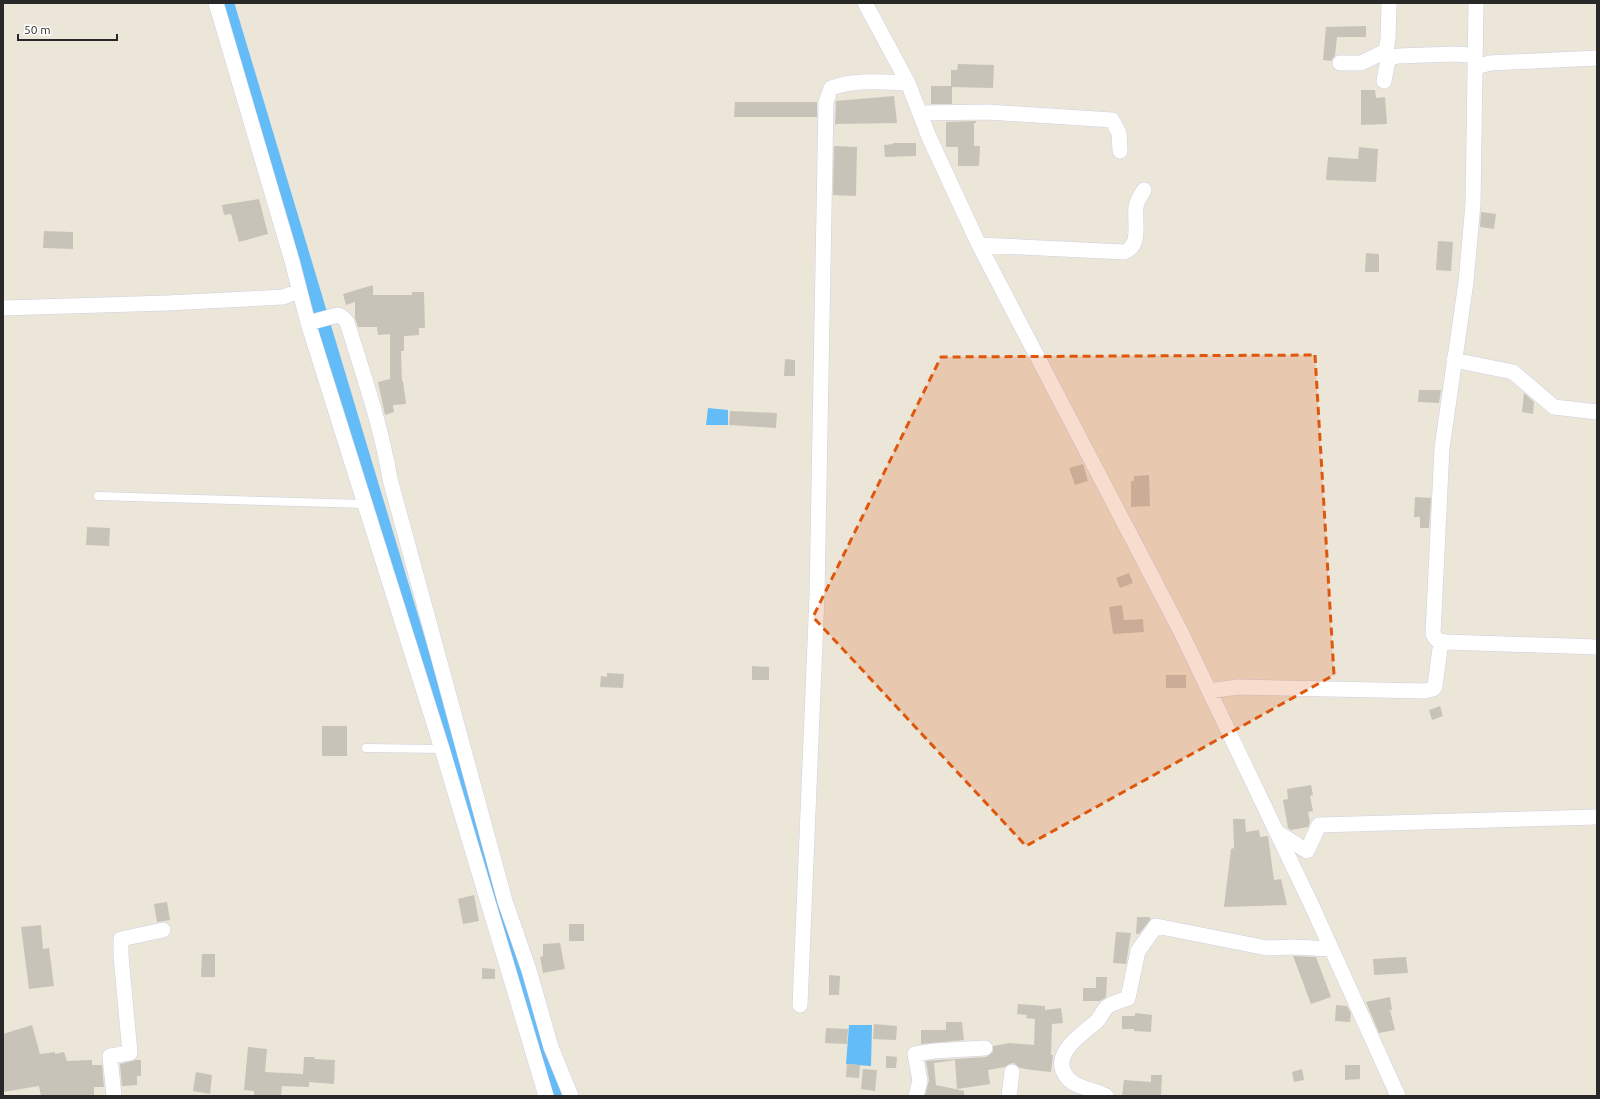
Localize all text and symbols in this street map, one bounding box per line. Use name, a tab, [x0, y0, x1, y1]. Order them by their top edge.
scale bar	[18, 16, 117, 42]
text: 50 m	[24, 23, 51, 36]

